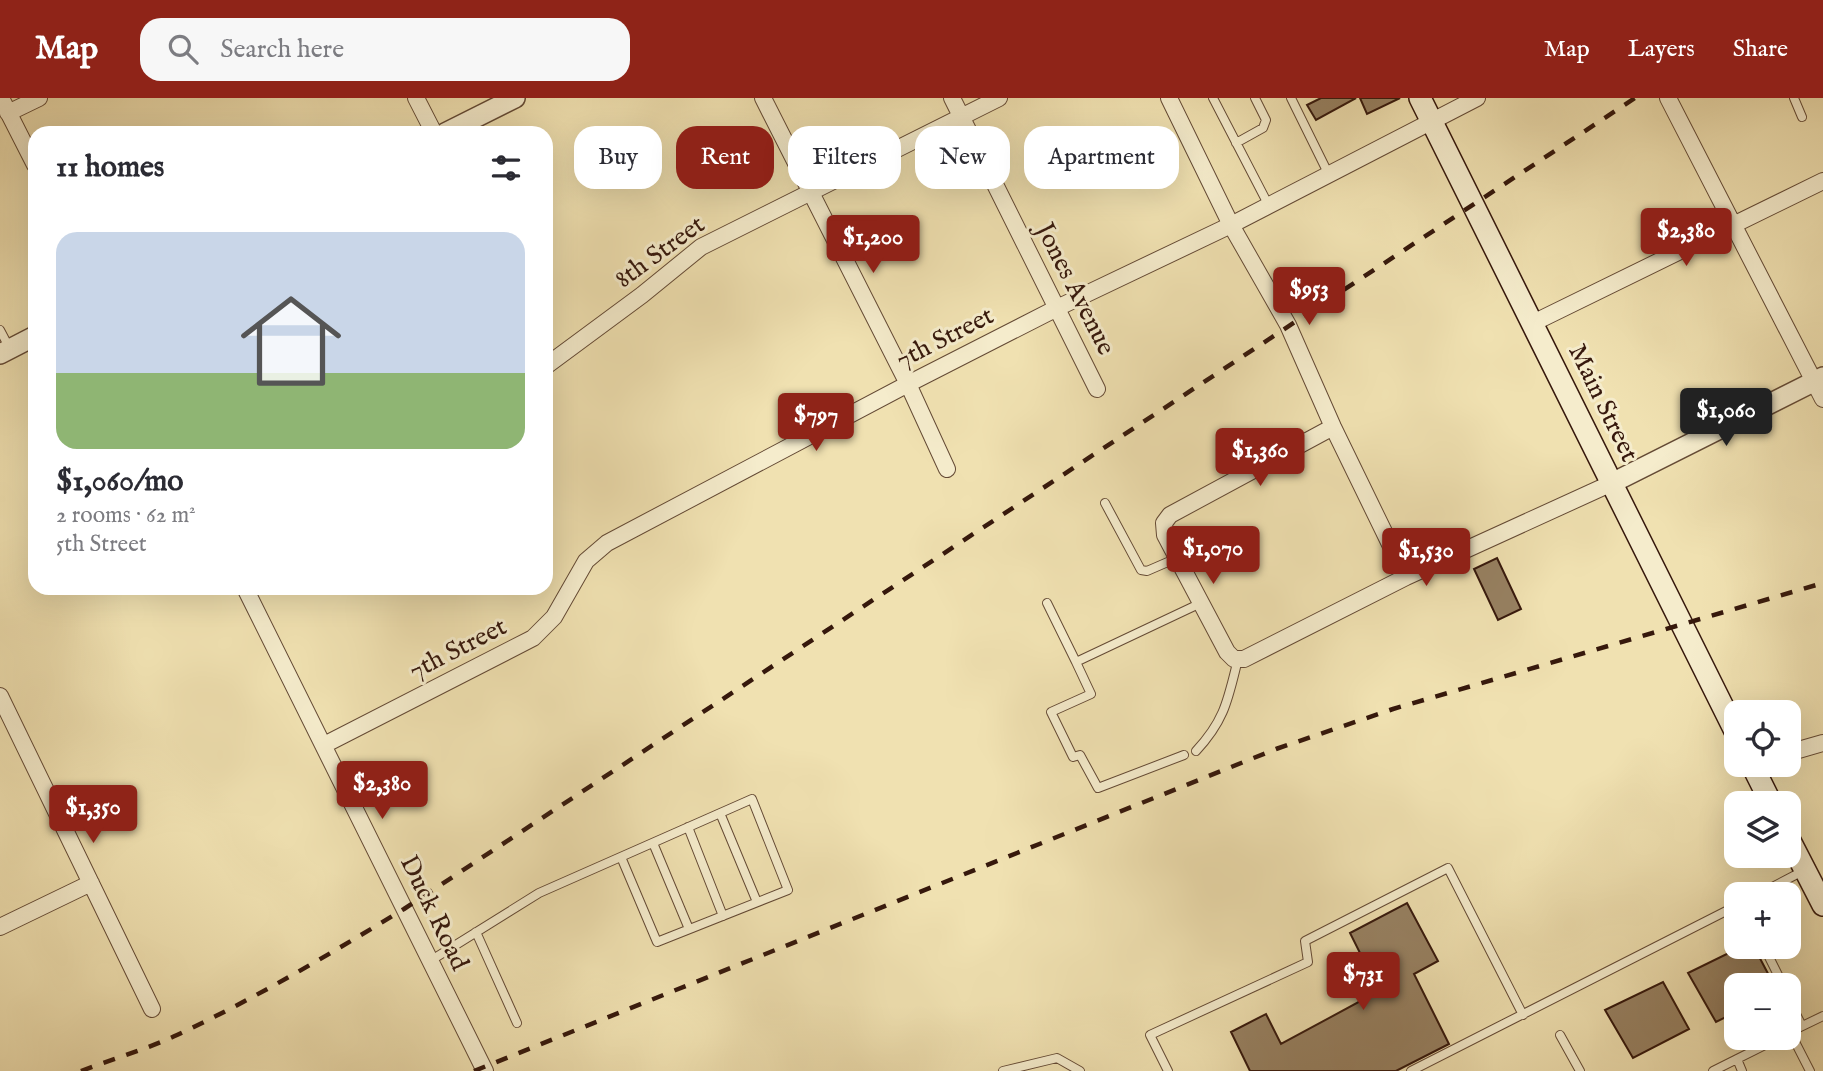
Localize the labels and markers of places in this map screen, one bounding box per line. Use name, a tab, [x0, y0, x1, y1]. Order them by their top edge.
pin: $2,380	[1629, 208, 1743, 268]
pin: $1,200	[816, 216, 930, 275]
pin: $953	[1268, 268, 1350, 327]
pin: $1,060	[1669, 388, 1783, 448]
pin: $797	[775, 394, 857, 453]
pin: $1,360	[1203, 428, 1317, 488]
pin: $1,070	[1156, 526, 1270, 586]
pin: $1,530	[1369, 528, 1483, 588]
pin: $2,380	[325, 762, 439, 821]
pin: $1,350	[36, 786, 150, 845]
pin: $731	[1322, 953, 1404, 1012]

